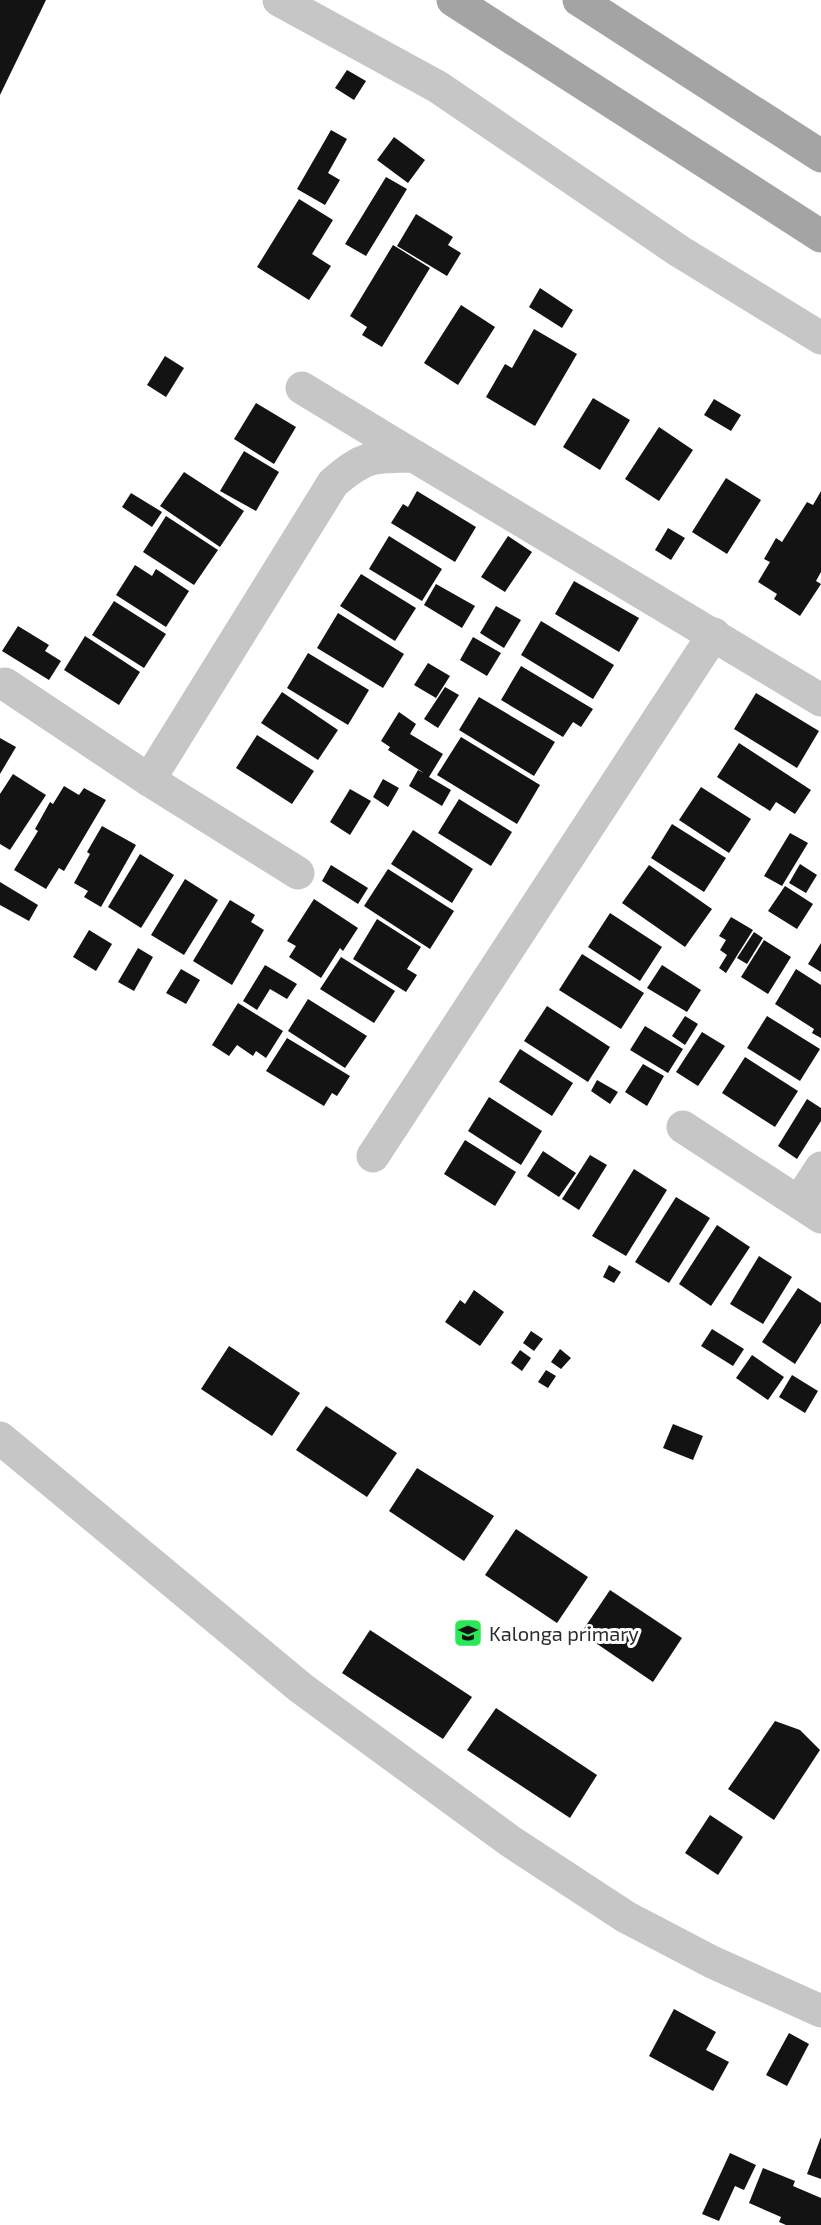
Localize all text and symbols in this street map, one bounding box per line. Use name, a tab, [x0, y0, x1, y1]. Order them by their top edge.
school or university icon: Kalonga primary	[452, 1617, 484, 1649]
place label: Kalonga primary	[489, 1621, 639, 1645]

